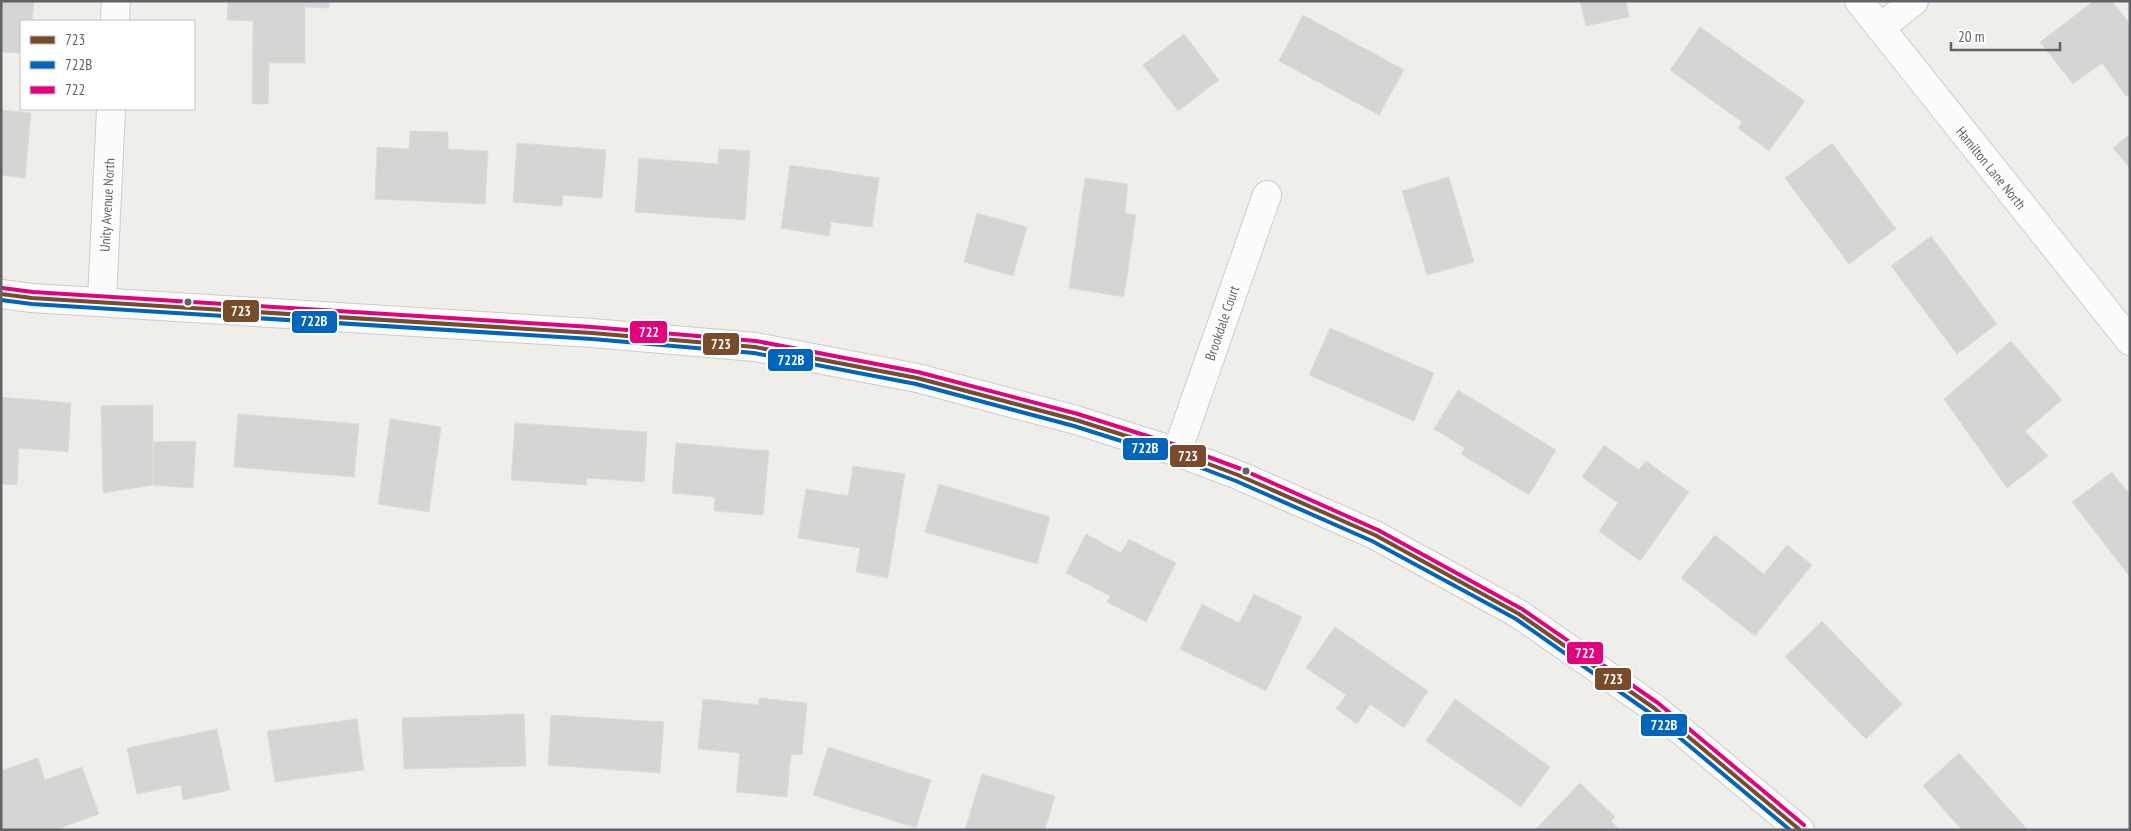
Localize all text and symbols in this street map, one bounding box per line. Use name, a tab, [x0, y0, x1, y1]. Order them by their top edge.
legend	[20, 20, 195, 110]
scale bar	[1951, 20, 2060, 52]
text: 20 m	[1958, 27, 1984, 46]
text: 723	[65, 30, 85, 49]
text: 722B	[65, 55, 92, 74]
text: 722	[65, 80, 85, 99]
street label: Hamilton Lane North	[1952, 123, 2030, 213]
street label: Unity Avenue North	[96, 158, 118, 252]
street label: Brookdale Court	[1201, 283, 1243, 363]
unlabelled marker	[183, 297, 193, 307]
line badge: 723	[222, 299, 260, 323]
text: 723	[231, 302, 251, 320]
line badge: 722B	[291, 310, 338, 334]
text: 722B	[301, 312, 328, 330]
line badge: 722	[629, 320, 668, 344]
text: 722	[639, 323, 659, 341]
line badge: 723	[702, 332, 740, 356]
text: 723	[711, 335, 731, 353]
line badge: 722B	[767, 348, 814, 372]
text: 722B	[778, 351, 805, 369]
line badge: 722B	[1122, 437, 1169, 461]
text: 722B	[1132, 439, 1159, 457]
line badge: 723	[1169, 444, 1207, 468]
text: 723	[1178, 447, 1198, 465]
unlabelled marker	[1241, 466, 1251, 476]
line badge: 722	[1566, 641, 1604, 665]
text: 722	[1575, 644, 1595, 662]
line badge: 723	[1594, 667, 1632, 691]
text: 723	[1603, 670, 1623, 688]
line badge: 722B	[1640, 713, 1688, 737]
text: 722B	[1651, 716, 1678, 734]

